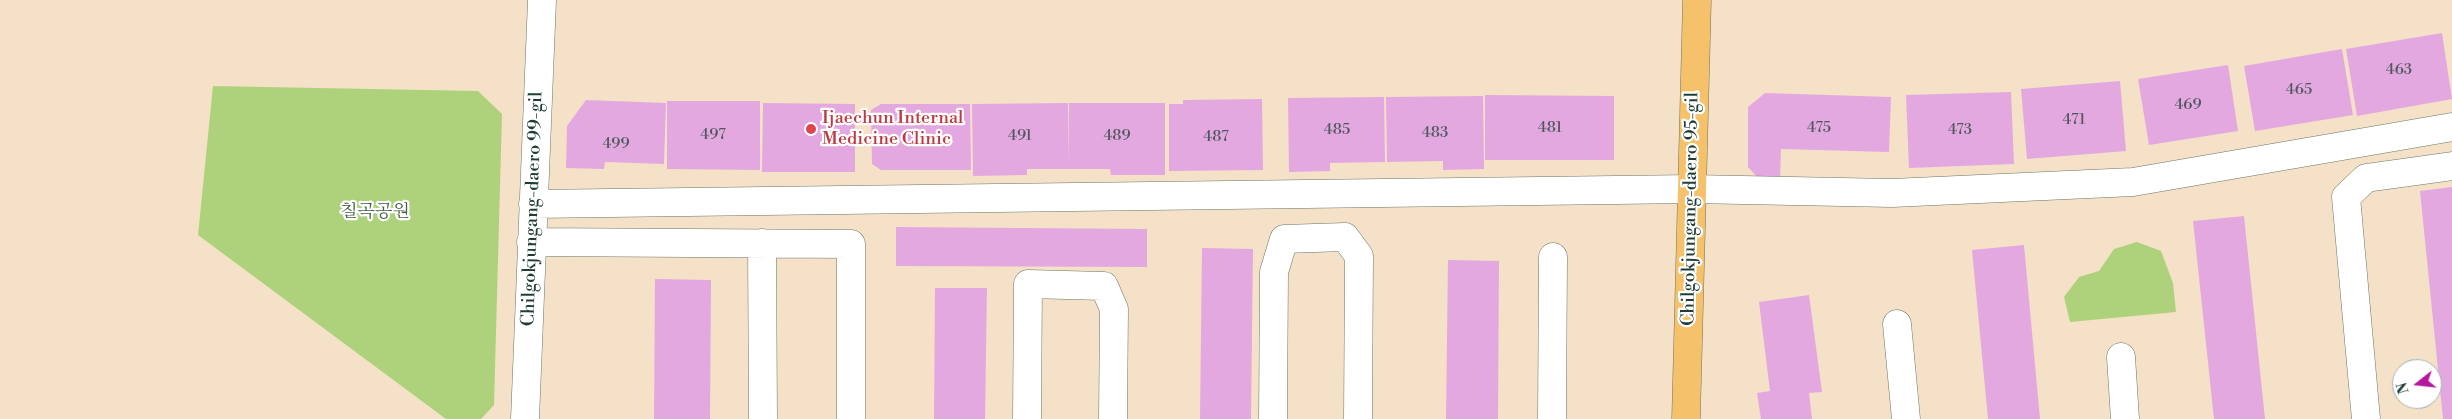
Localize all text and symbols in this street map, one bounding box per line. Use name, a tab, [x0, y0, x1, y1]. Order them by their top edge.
house number: 463	[2386, 61, 2412, 79]
house number: 465	[2286, 81, 2312, 99]
street label: Chilgokjungang-daero 99-gil	[518, 91, 548, 327]
street label: Chilgokjungang-daero 95-gil	[1678, 92, 1704, 326]
house number: 469	[2174, 96, 2202, 114]
place label: Ijaechun Internal Medicine Clinic	[822, 108, 963, 150]
house number: 471	[2063, 111, 2085, 129]
house number: 481	[1538, 119, 1562, 137]
house number: 475	[1807, 119, 1831, 137]
house number: 485	[1324, 121, 1350, 139]
house number: 473	[1948, 121, 1972, 139]
marker: Ijaechun Internal Medicine Clinic	[804, 122, 818, 136]
house number: 483	[1422, 124, 1448, 142]
house number: 497	[700, 126, 726, 144]
house number: 491	[1008, 127, 1032, 145]
house number: 489	[1103, 127, 1131, 145]
house number: 487	[1203, 128, 1229, 146]
house number: 499	[602, 135, 630, 153]
park label: 칠곡공원	[340, 202, 410, 224]
north arrow	[2392, 359, 2442, 409]
text: N	[2393, 380, 2414, 396]

